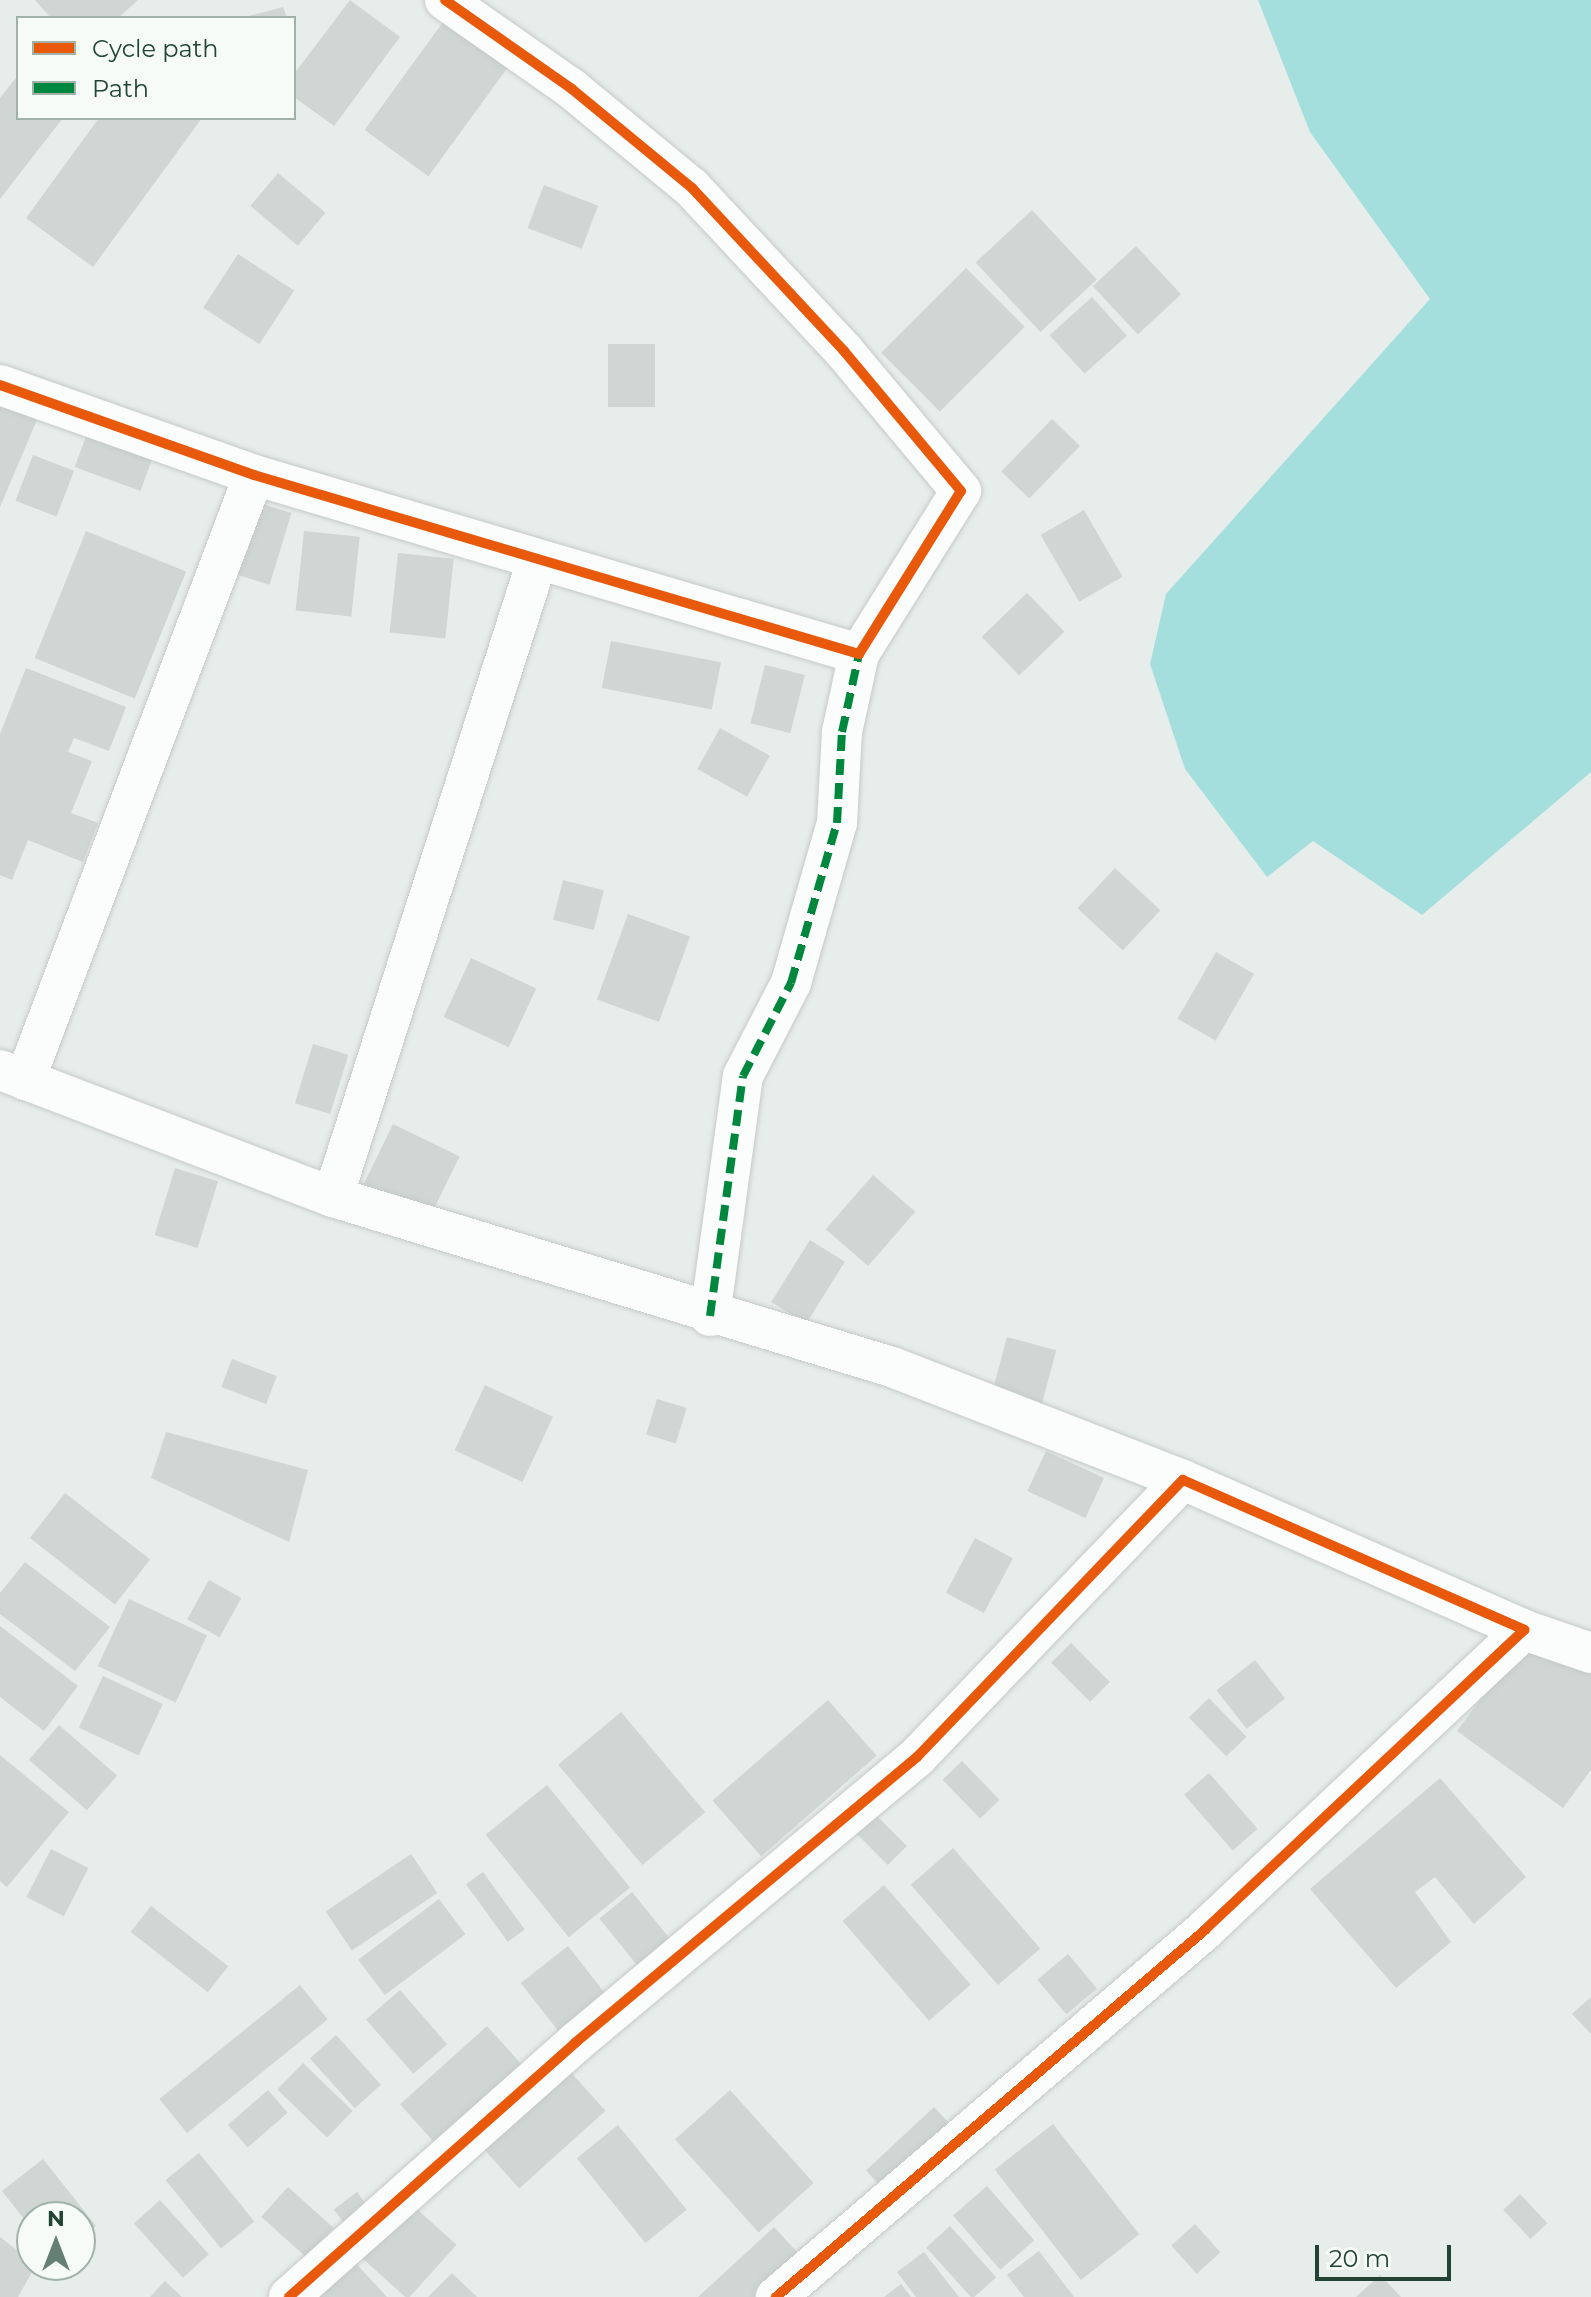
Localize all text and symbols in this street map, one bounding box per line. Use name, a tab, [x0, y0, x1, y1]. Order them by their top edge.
legend	[16, 16, 296, 120]
text: Cycle path	[92, 34, 219, 63]
text: Path	[92, 74, 149, 103]
north arrow	[16, 2201, 96, 2281]
text: N	[47, 2205, 65, 2232]
scale bar	[1319, 2229, 1455, 2279]
text: 20 m	[1329, 2244, 1390, 2273]

